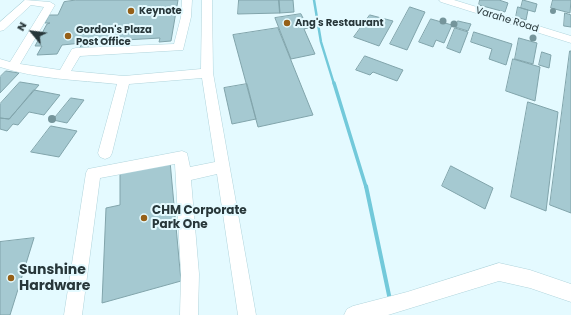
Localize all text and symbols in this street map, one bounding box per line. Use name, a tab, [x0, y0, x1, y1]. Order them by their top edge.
place label: Keynote	[139, 5, 182, 17]
street label: Varahe Road	[474, 5, 540, 35]
marker: Keynote	[126, 6, 136, 16]
north arrow	[12, 12, 52, 52]
place label: Ang's Restaurant	[295, 17, 384, 29]
marker: Ang's Restaurant	[282, 18, 292, 28]
text: N	[13, 19, 31, 34]
place label: Gordon's Plaza Post Office	[76, 24, 152, 48]
marker: Gordon's Plaza Post Office	[63, 31, 73, 41]
place label: CHM Corporate Park One	[152, 204, 247, 232]
marker: CHM Corporate Park One	[139, 213, 149, 223]
place label: Sunshine Hardware	[19, 262, 90, 294]
marker: Sunshine Hardware	[6, 273, 16, 283]

